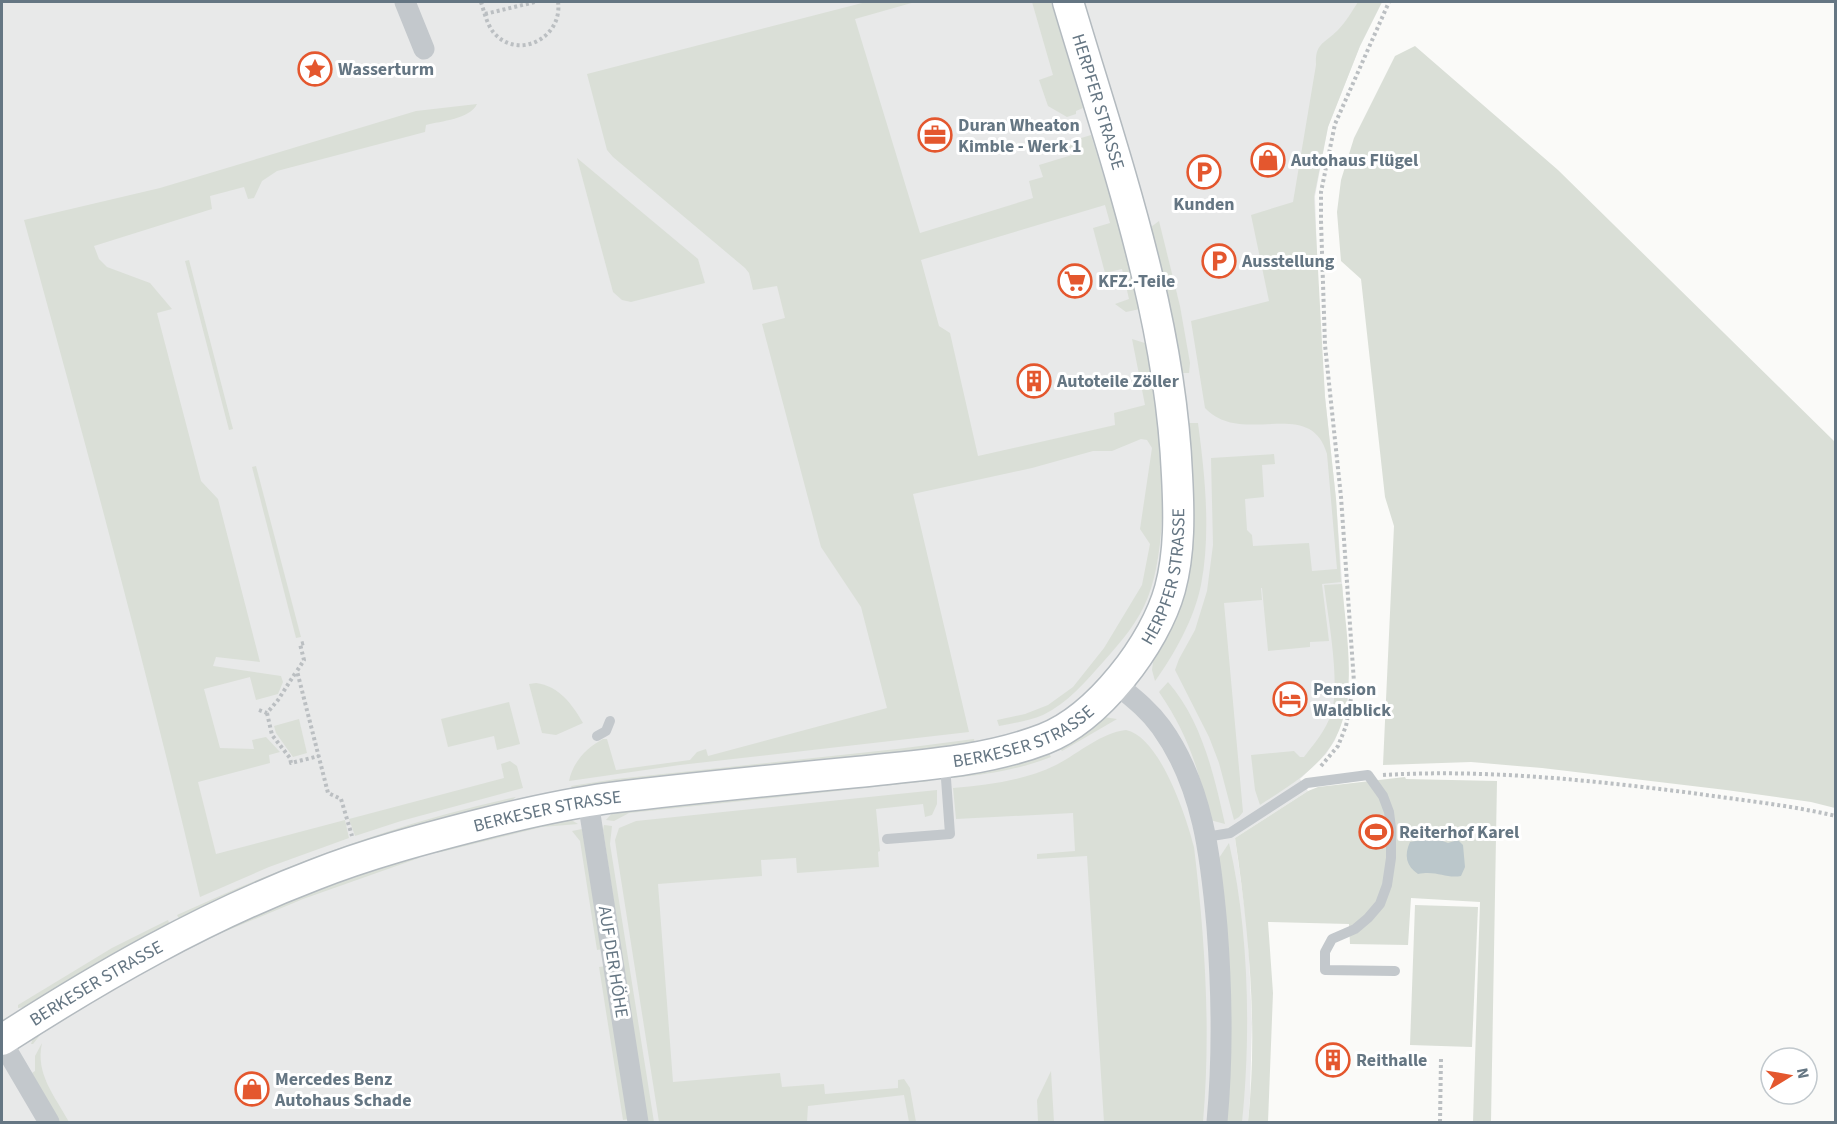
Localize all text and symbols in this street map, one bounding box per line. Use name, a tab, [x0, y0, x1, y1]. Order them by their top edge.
street label: HERPFER STRASSE	[1065, 31, 1131, 173]
place icon: Wasserturm	[297, 51, 333, 87]
place label: Wasserturm	[338, 57, 434, 82]
place label: Duran Wheaton Kimble - Werk 1	[958, 113, 1082, 159]
office icon: Duran Wheaton Kimble - Werk 1	[917, 117, 953, 153]
shop icon: Autohaus Flügel	[1250, 142, 1286, 178]
place label: Autohaus Flügel	[1290, 148, 1418, 173]
parking icon: Kunden	[1186, 154, 1222, 190]
place label: Kunden	[1173, 192, 1235, 217]
parking icon: Ausstellung	[1201, 243, 1237, 279]
place label: Ausstellung	[1241, 249, 1335, 274]
supermarket icon: KFZ.-Teile	[1057, 263, 1093, 299]
place label: KFZ.-Teile	[1098, 269, 1175, 294]
building icon: Autoteile Zöller	[1016, 363, 1052, 399]
place label: Autoteile Zöller	[1056, 369, 1180, 394]
street label: HERPFER STRASSE	[1135, 508, 1191, 650]
place label: Pension Waldblick	[1313, 677, 1391, 723]
hotel icon: Pension Waldblick	[1272, 681, 1308, 717]
street label: BERKESER STRASSE	[951, 699, 1099, 774]
street label: BERKESER STRASSE	[471, 784, 623, 838]
sports icon: Reiterhof Karel	[1358, 814, 1394, 850]
place label: Reiterhof Karel	[1399, 820, 1519, 845]
street label: AUF DER HÖHE	[592, 904, 634, 1020]
street label: BERKESER STRASSE	[25, 934, 167, 1032]
building icon: Reithalle	[1315, 1042, 1351, 1078]
north arrow	[1759, 1046, 1819, 1106]
place label: Reithalle	[1356, 1048, 1427, 1073]
text: N	[1791, 1066, 1815, 1081]
place label: Mercedes Benz Autohaus Schade	[274, 1067, 411, 1113]
shop icon: Mercedes Benz Autohaus Schade	[234, 1071, 270, 1107]

